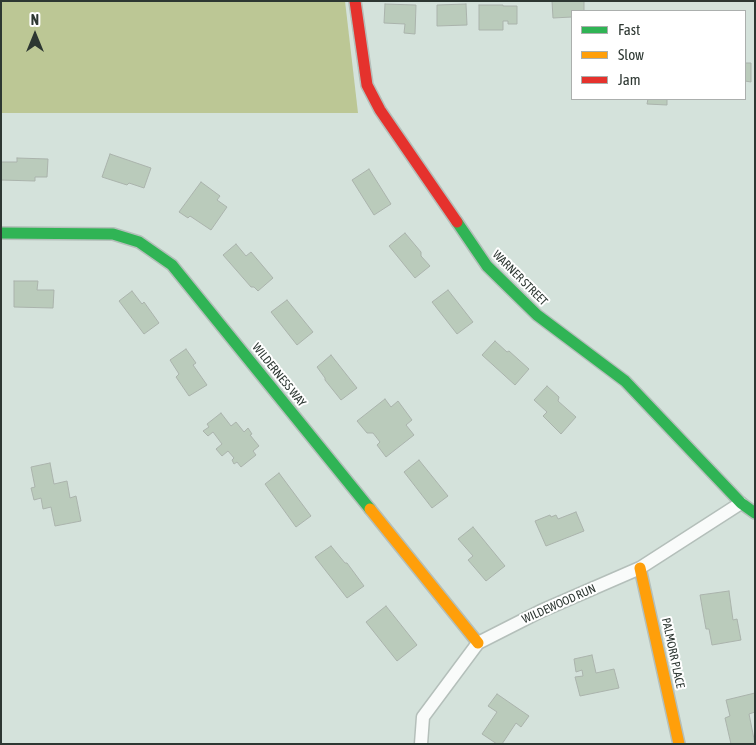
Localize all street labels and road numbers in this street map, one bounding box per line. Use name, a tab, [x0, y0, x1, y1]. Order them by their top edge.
street label: WARNER STREET	[489, 247, 551, 309]
street label: WILDERNESS WAY	[249, 340, 309, 410]
street label: WILDEWOOD RUN	[520, 581, 598, 627]
street label: PALMORR PLACE	[659, 617, 687, 689]

